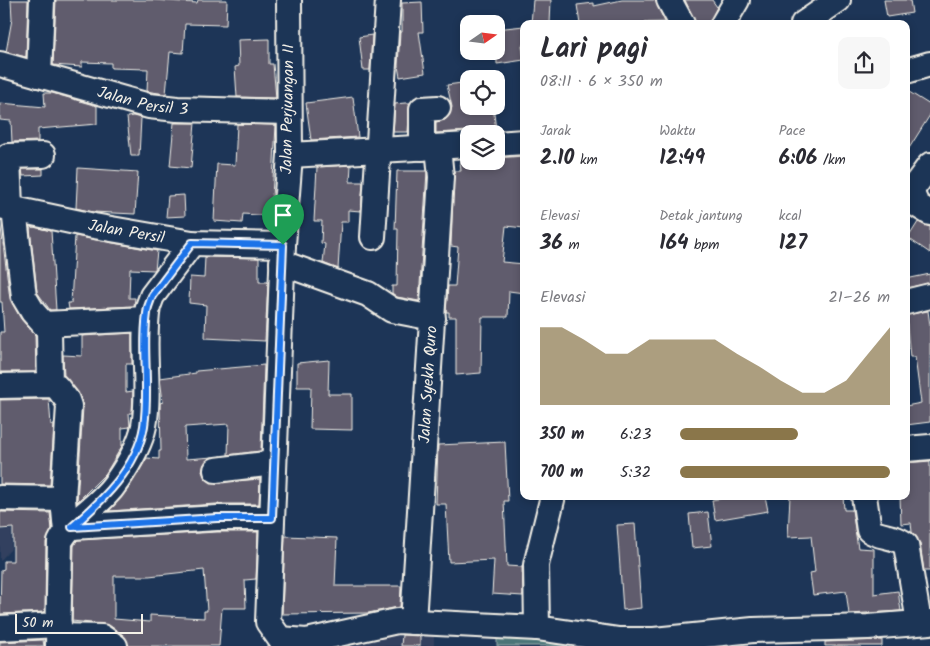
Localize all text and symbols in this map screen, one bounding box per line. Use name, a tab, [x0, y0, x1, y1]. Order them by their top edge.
north arrow	[460, 15, 505, 60]
map controls	[460, 15, 505, 170]
text: Lari pagi	[540, 27, 648, 72]
button: share	[838, 37, 890, 89]
street label: Jalan Perjuangan II	[274, 44, 302, 174]
text: 08:11 · 6 × 350 m	[540, 69, 663, 94]
button: locate	[460, 70, 505, 115]
street label: Jalan Persil 3	[94, 80, 189, 122]
text: Jarak	[540, 120, 571, 142]
text: Waktu	[659, 120, 696, 142]
text: Pace	[779, 120, 805, 142]
button: layers	[460, 125, 505, 170]
text: 2.10	[540, 142, 574, 175]
text: 12:49	[659, 142, 705, 175]
text: 6:06	[779, 142, 817, 175]
text: km	[574, 149, 598, 171]
text: /km	[817, 149, 846, 171]
pin	[262, 194, 304, 245]
icon: arrive	[269, 201, 297, 229]
text: Elevasi	[540, 205, 580, 227]
text: Detak jantung	[659, 205, 743, 227]
text: kcal	[779, 205, 801, 227]
street label: Jalan Persil	[86, 213, 167, 251]
text: 36	[540, 227, 563, 260]
text: 164	[659, 227, 689, 260]
text: 127	[779, 227, 807, 260]
text: m	[563, 234, 580, 256]
text: bpm	[689, 234, 719, 256]
text: Elevasi	[540, 285, 585, 310]
text: 21–26 m	[829, 285, 890, 310]
street label: Jalan Syekh Quro	[412, 325, 444, 444]
text: 350 m	[540, 422, 584, 447]
text: 6:23	[620, 422, 651, 447]
text: 700 m	[540, 460, 583, 485]
text: 5:32	[620, 460, 651, 485]
scale bar	[15, 611, 142, 634]
text: 50 m	[22, 612, 53, 634]

